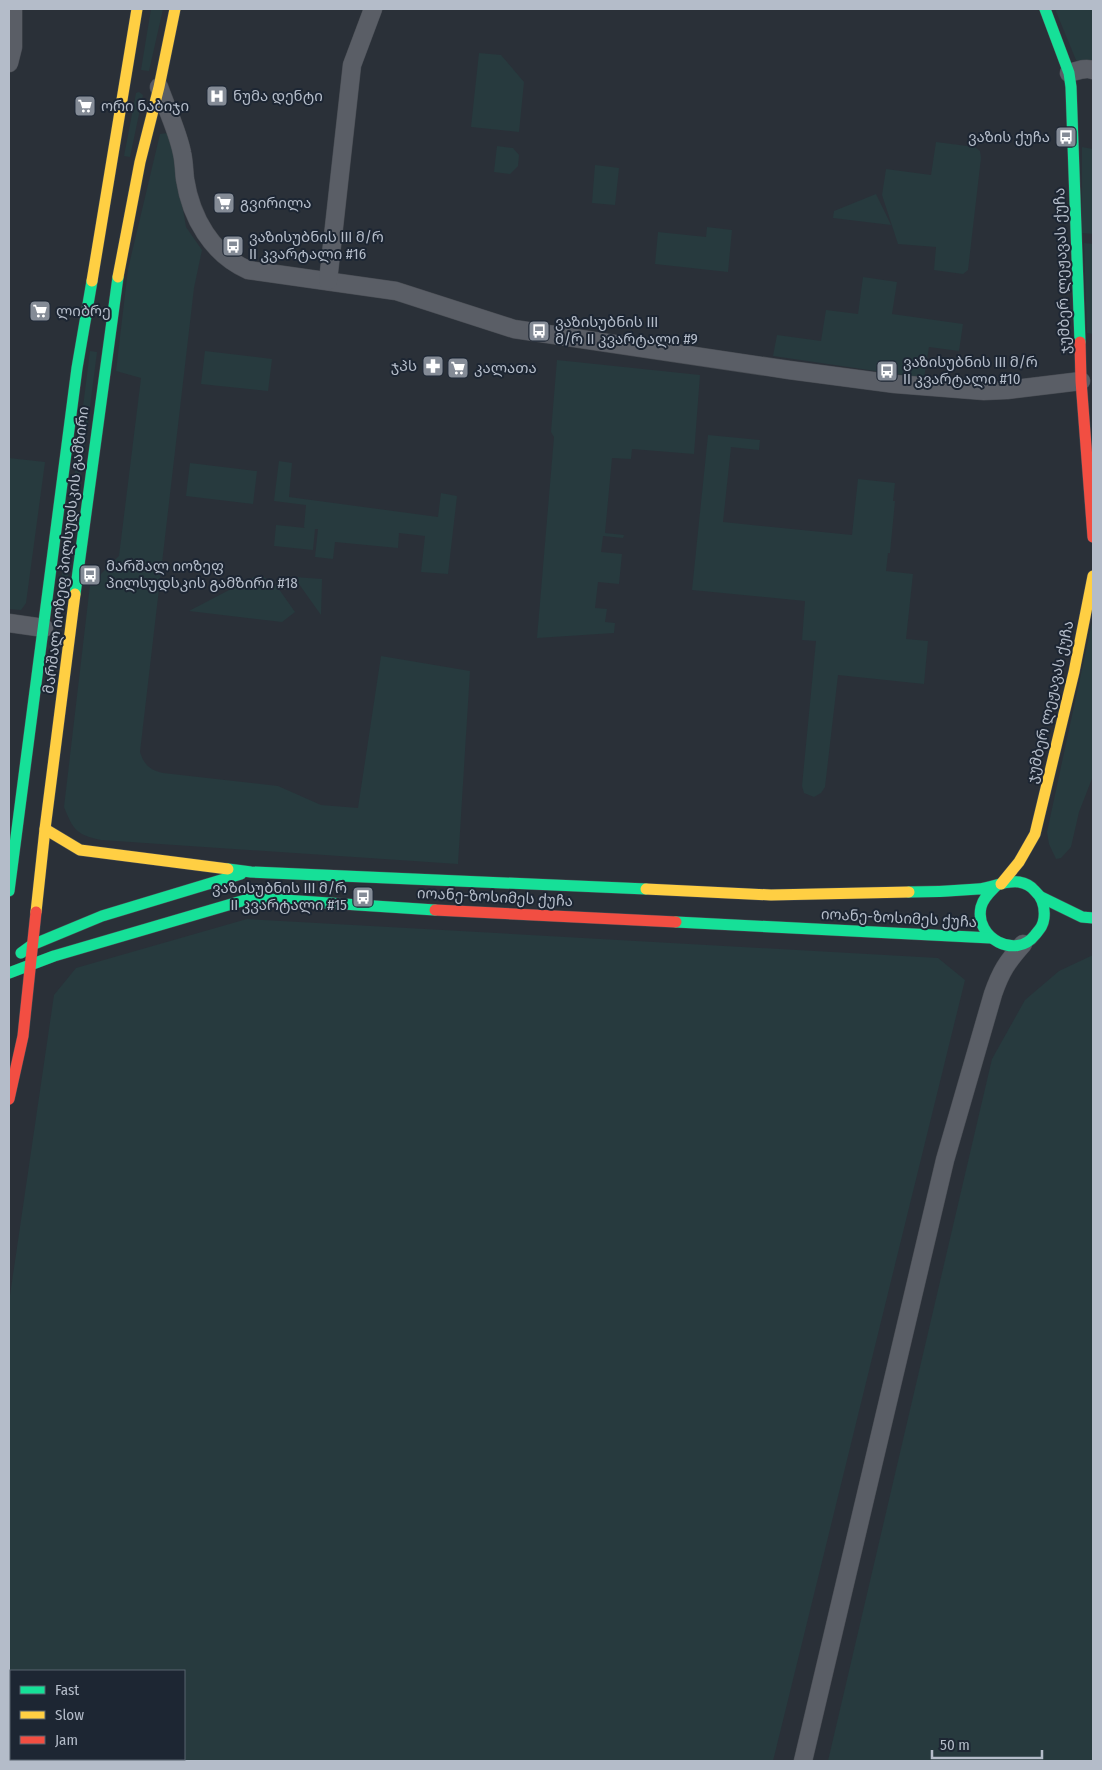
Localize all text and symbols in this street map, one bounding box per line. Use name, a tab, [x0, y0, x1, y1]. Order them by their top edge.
hospital icon: ნუმა დენტი	[205, 84, 229, 108]
place label: ნუმა დენტი	[233, 87, 323, 105]
supermarket icon: ორი ნაბიჯი	[73, 94, 97, 118]
place label: ორი ნაბიჯი	[101, 97, 189, 115]
bus stop icon: ვაზის ქუჩა	[1054, 125, 1078, 149]
place label: ვაზის ქუჩა	[968, 128, 1050, 146]
street label: ჯუმბერ ლეჟავას ქუჩა	[1050, 187, 1074, 355]
supermarket icon: გვირილა	[212, 191, 236, 215]
place label: გვირილა	[240, 194, 311, 212]
place label: ვაზისუბნის III მ/რ II კვარტალი #16	[249, 228, 384, 263]
bus stop icon: ვაზისუბნის III მ/რ II კვარტალი #16	[221, 234, 245, 258]
supermarket icon: ლიბრე	[28, 299, 52, 323]
place label: ლიბრე	[56, 302, 111, 320]
place label: ვაზისუბნის III მ/რ II კვარტალი #9	[555, 313, 698, 348]
bus stop icon: ვაზისუბნის III მ/რ II კვარტალი #9	[527, 319, 551, 343]
place label: ვაზისუბნის III მ/რ II კვარტალი #10	[903, 353, 1038, 388]
pharmacy icon: ჯპს	[421, 354, 445, 378]
supermarket icon: კალათა	[446, 356, 470, 380]
place label: ჯპს	[391, 357, 417, 375]
place label: კალათა	[474, 359, 537, 377]
bus stop icon: ვაზისუბნის III მ/რ II კვარტალი #10	[875, 359, 899, 383]
street label: მარშალ იოზეფ პილსუდსკის გამზირი	[39, 405, 93, 695]
place label: მარშალ იოზეფ პილსუდსკის გამზირი #18	[106, 557, 298, 592]
bus stop icon: მარშალ იოზეფ პილსუდსკის გამზირი #18	[78, 563, 102, 587]
street label: ჯუმბერ ლეჟავას ქუჩა	[1023, 619, 1077, 785]
place label: ვაზისუბნის III მ/რ II კვარტალი #15	[212, 879, 347, 914]
street label: იოანე-ზოსიმეს ქუჩა	[416, 884, 574, 910]
bus stop icon: ვაზისუბნის III მ/რ II კვარტალი #15	[351, 885, 375, 909]
street label: იოანე-ზოსიმეს ქუჩა	[820, 905, 978, 931]
legend	[10, 1670, 185, 1760]
text: Fast	[55, 1681, 79, 1699]
text: Slow	[55, 1706, 84, 1724]
scale bar	[932, 1728, 1042, 1760]
text: Jam	[55, 1731, 78, 1749]
text: 50 m	[940, 1736, 970, 1754]

